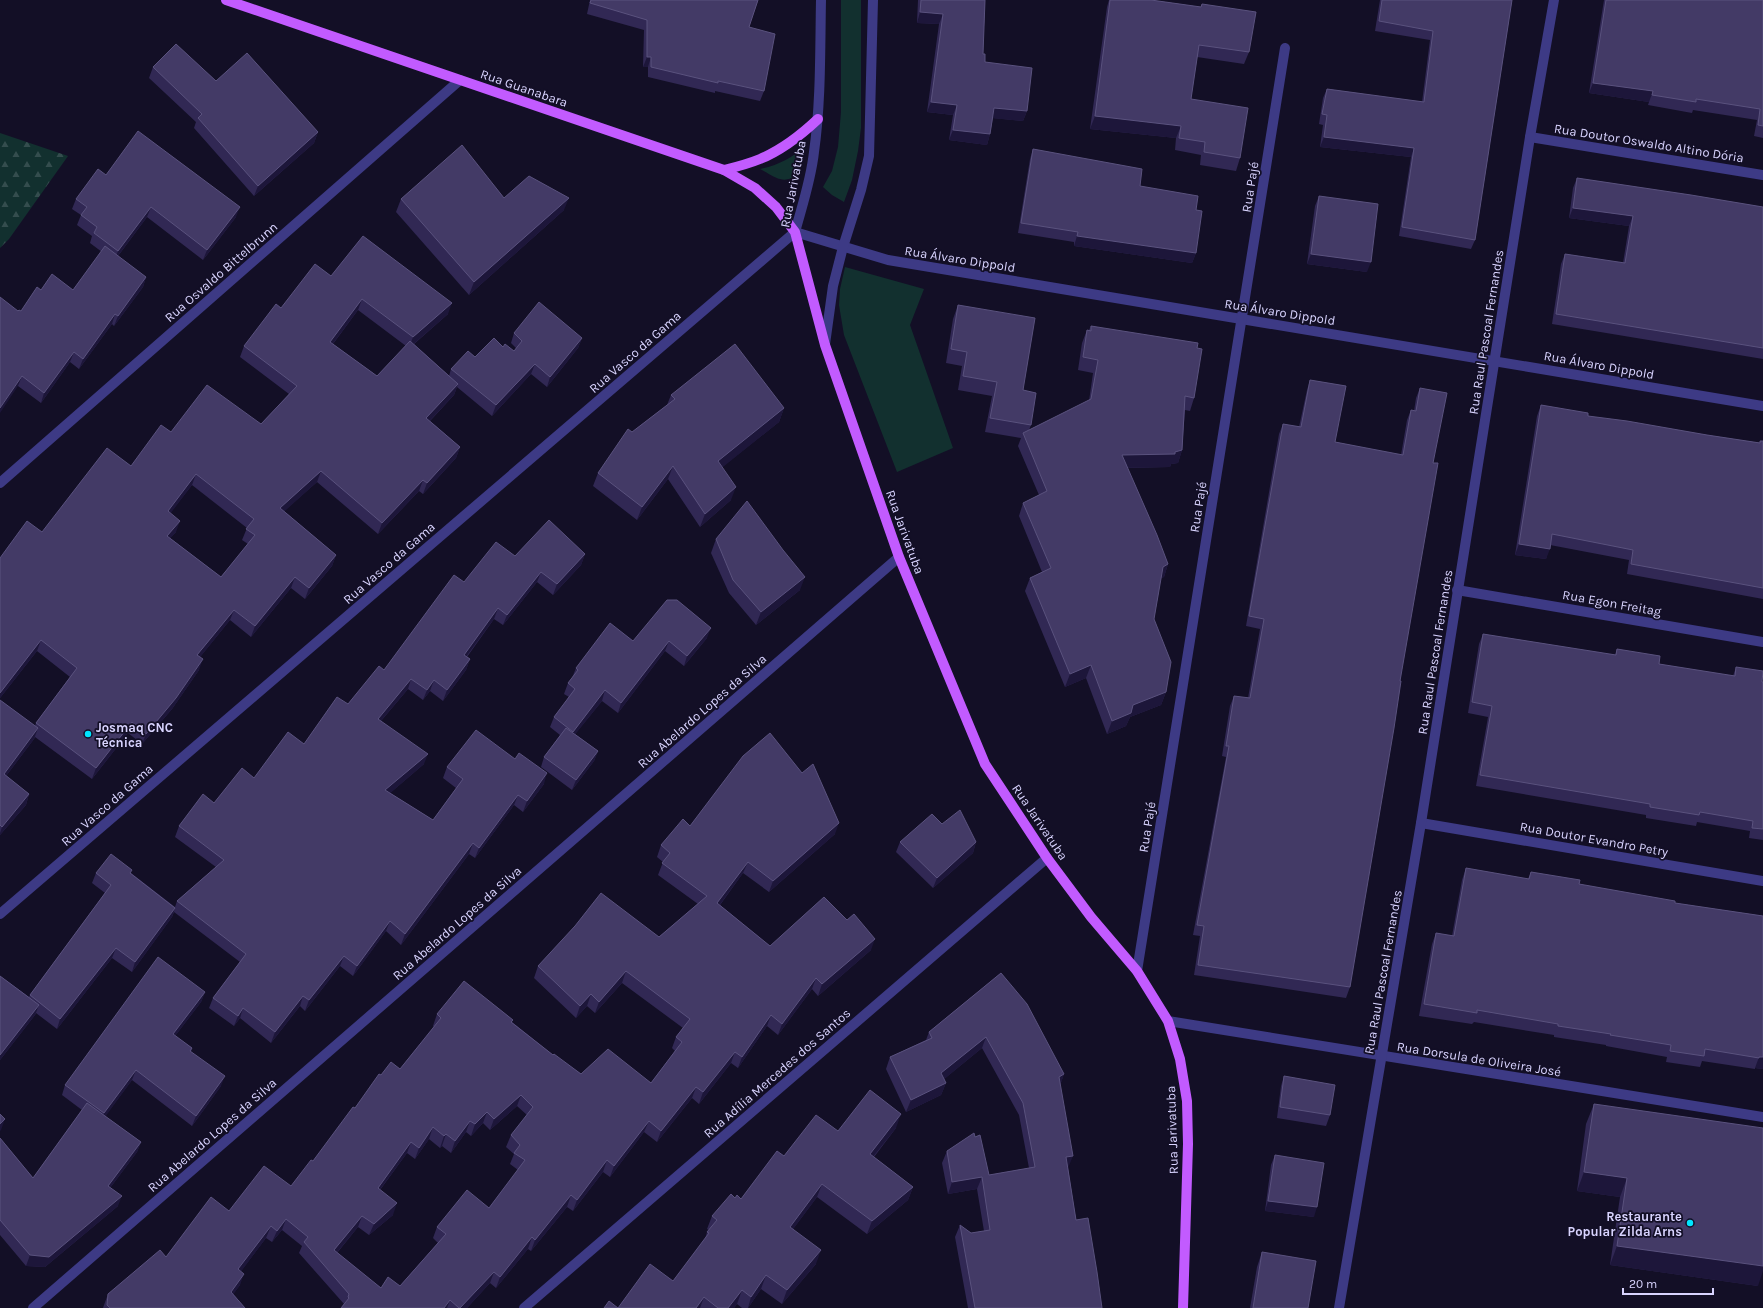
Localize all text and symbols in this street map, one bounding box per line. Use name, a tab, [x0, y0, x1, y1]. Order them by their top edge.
street label: Rua Guanabara	[478, 66, 570, 110]
street label: Rua Doutor Oswaldo Altino Dória	[1553, 121, 1745, 165]
street label: Rua Jarivatuba	[777, 139, 809, 229]
street label: Rua Pajé	[1239, 160, 1261, 213]
street label: Rua Osvaldo Bittelbrunn	[162, 219, 280, 325]
street label: Rua Álvaro Dippold	[904, 241, 1017, 275]
street label: Rua Raul Pascoal Fernandes	[1466, 248, 1506, 415]
street label: Rua Álvaro Dippold	[1224, 294, 1337, 328]
street label: Rua Vasco da Gama	[586, 308, 684, 396]
street label: Rua Álvaro Dippold	[1543, 346, 1656, 382]
street label: Rua Pajé	[1187, 480, 1209, 533]
street label: Rua Jarivatuba	[883, 488, 927, 576]
street label: Rua Vasco da Gama	[340, 519, 438, 607]
street label: Rua Raul Pascoal Fernandes	[1415, 568, 1455, 735]
street label: Rua Egon Freitag	[1561, 587, 1663, 619]
street label: Rua Abelardo Lopes da Silva	[635, 651, 769, 771]
place label: Josmaq CNC Técnica	[96, 720, 173, 750]
marker: Josmaq CNC Técnica	[83, 729, 93, 739]
street label: Rua Vasco da Gama	[58, 761, 156, 849]
street label: Rua Jarivatuba	[1009, 781, 1071, 863]
street label: Rua Pajé	[1136, 800, 1158, 853]
street label: Rua Doutor Evandro Petry	[1519, 819, 1669, 859]
street label: Rua Abelardo Lopes da Silva	[390, 863, 524, 983]
street label: Rua Raul Pascoal Fernandes	[1361, 889, 1405, 1055]
street label: Rua Adília Mercedes dos Santos	[701, 1005, 854, 1141]
street label: Rua Dorsula de Oliveira José	[1396, 1039, 1563, 1079]
street label: Rua Abelardo Lopes da Silva	[145, 1075, 279, 1195]
street label: Rua Jarivatuba	[1163, 1086, 1181, 1174]
place label: Restaurante Popular Zilda Arns	[1568, 1209, 1682, 1239]
marker: Restaurante Popular Zilda Arns	[1685, 1218, 1695, 1228]
scale bar	[1623, 1270, 1713, 1296]
text: 20 m	[1629, 1277, 1657, 1291]

